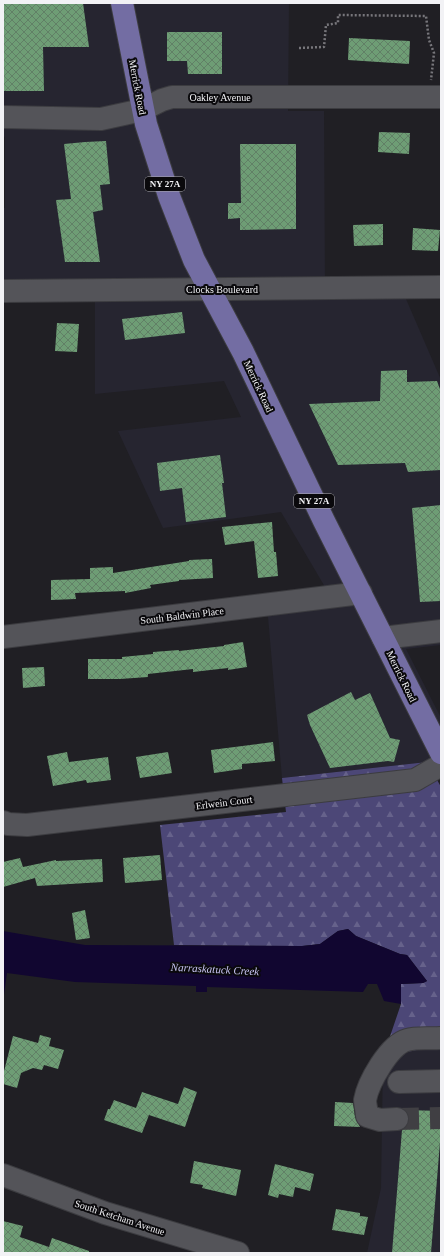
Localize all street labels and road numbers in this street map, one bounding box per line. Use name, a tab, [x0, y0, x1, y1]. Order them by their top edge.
street label: Merrick Road	[127, 59, 148, 116]
street label: Oakley Avenue	[189, 92, 251, 103]
road number: NY 27A	[145, 177, 185, 191]
street label: Clocks Boulevard	[186, 284, 258, 295]
street label: Merrick Road	[242, 359, 275, 414]
road number: NY 27A	[294, 494, 334, 508]
street label: South Baldwin Place	[140, 605, 225, 626]
street label: Merrick Road	[384, 649, 419, 704]
street label: Erlwein Court	[195, 794, 253, 811]
street label: South Ketcham Avenue	[73, 1198, 167, 1237]

